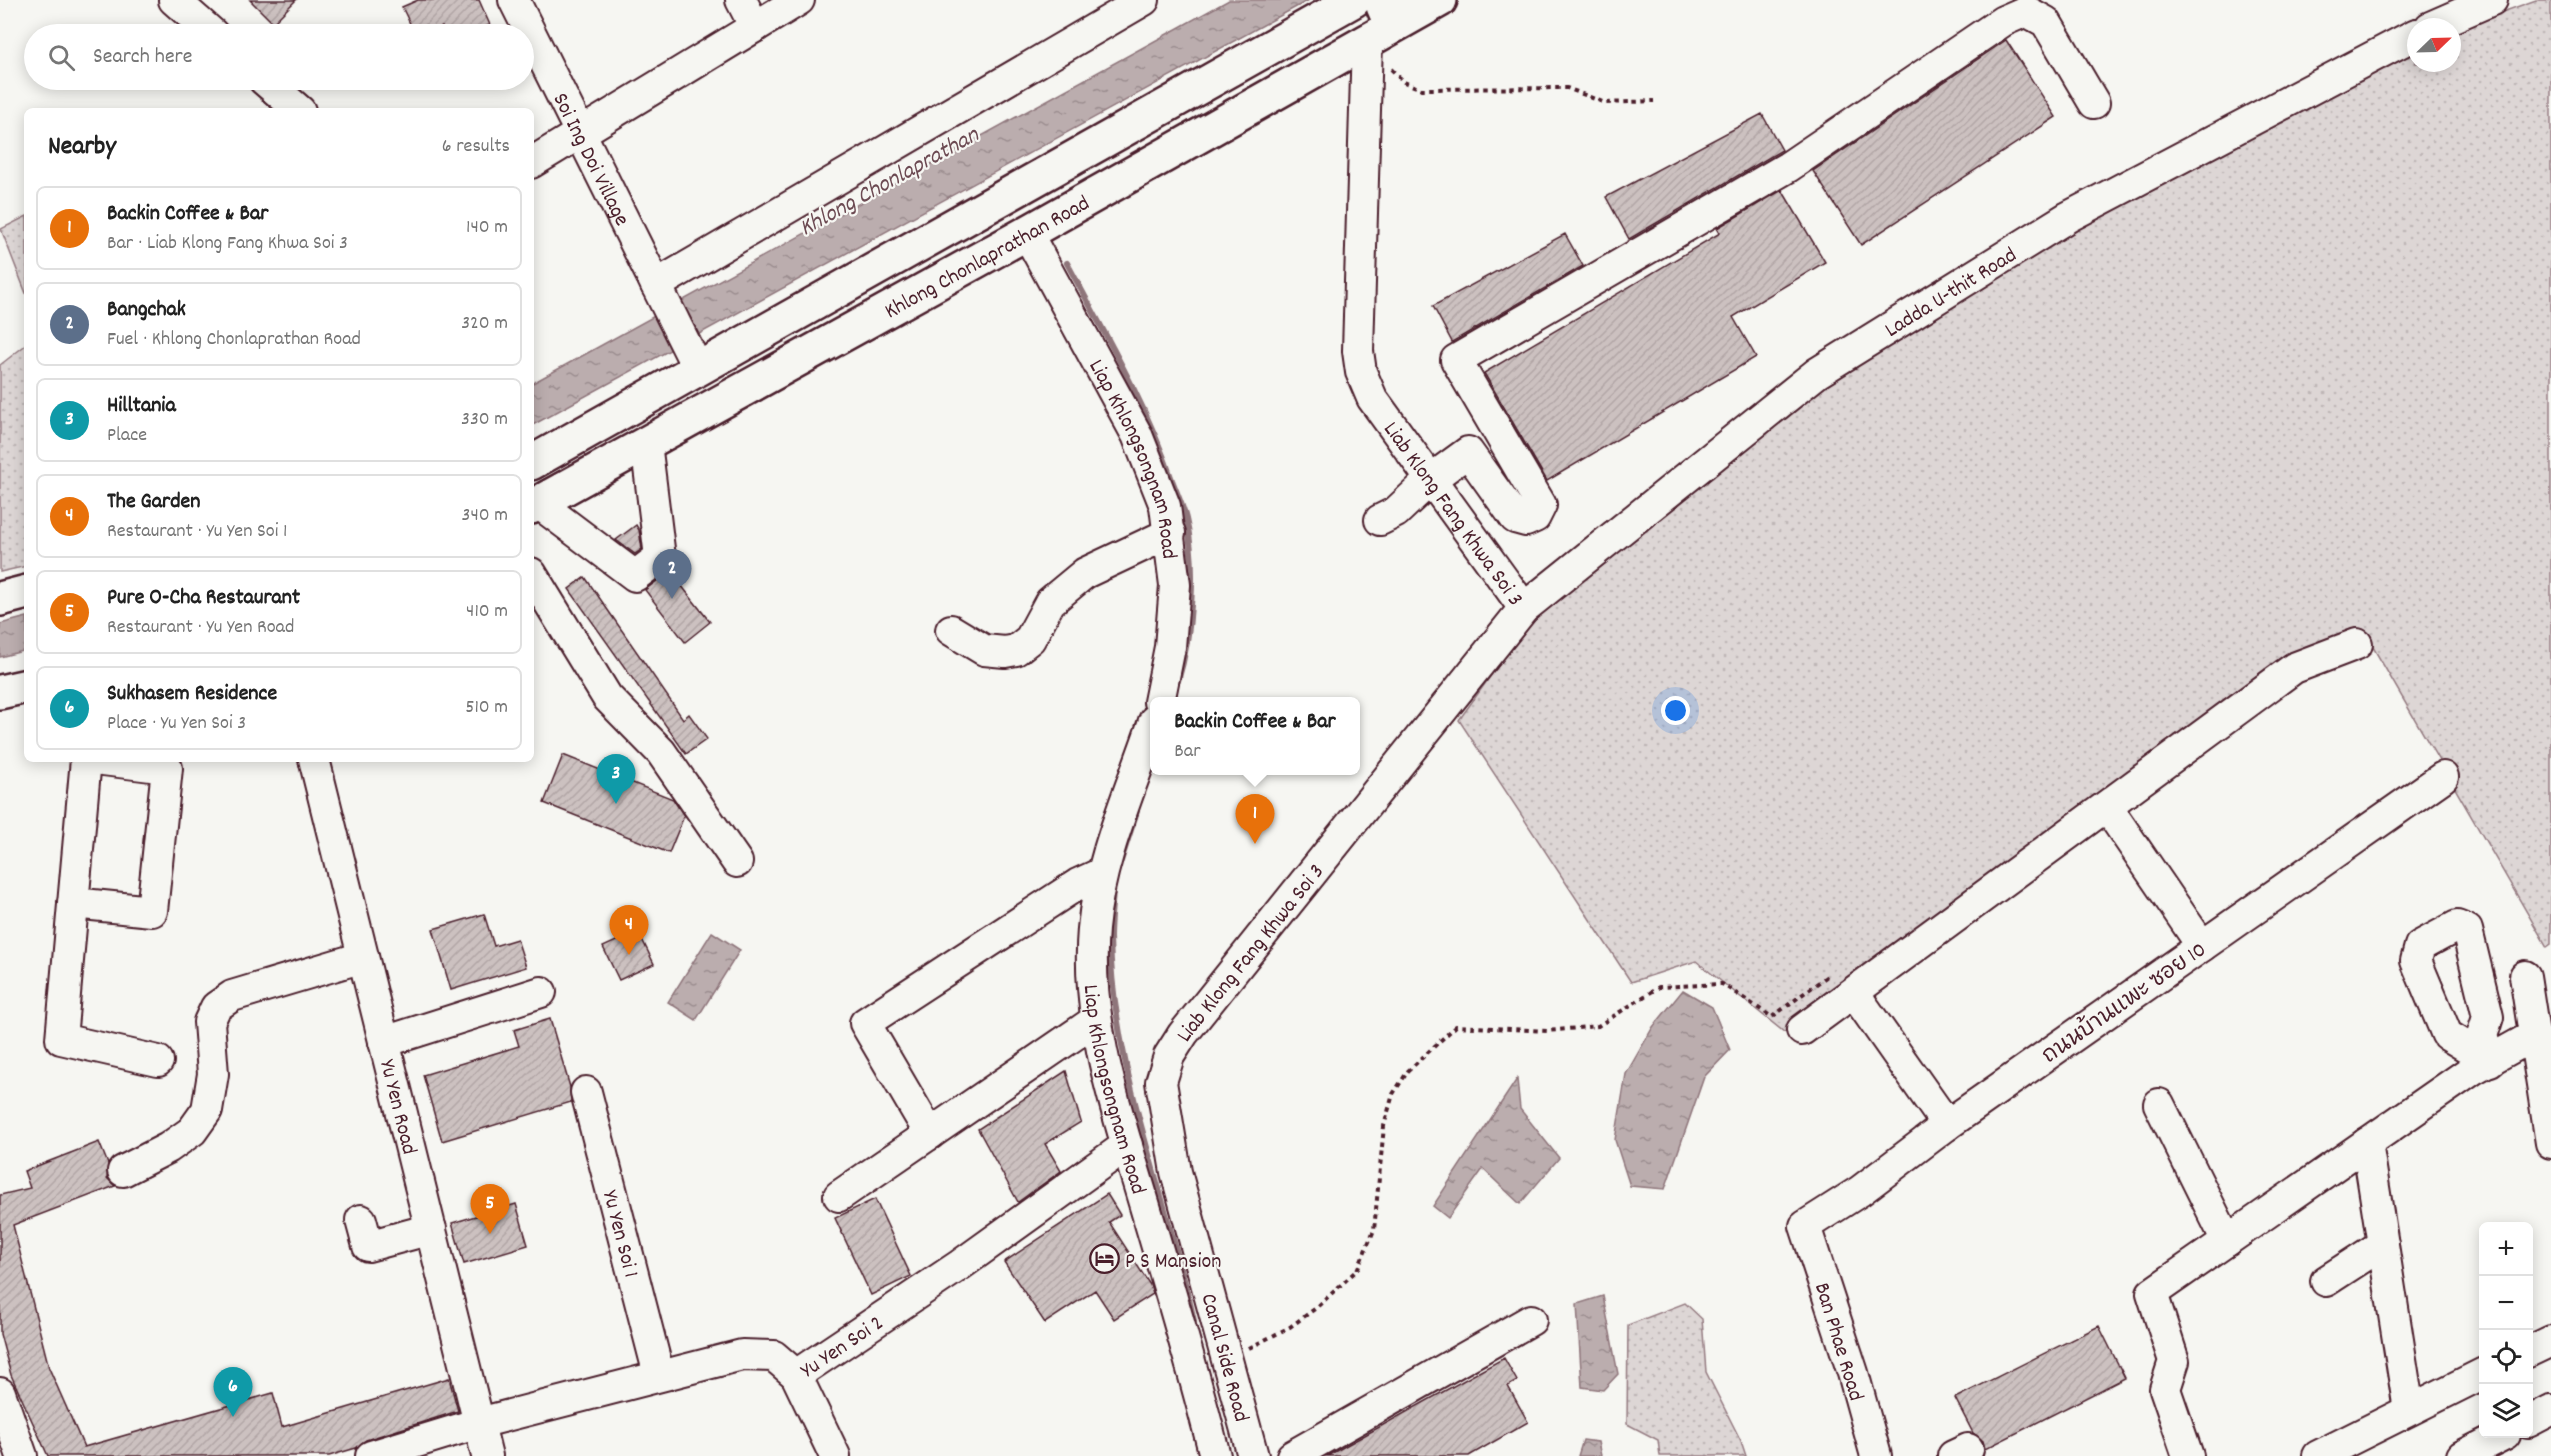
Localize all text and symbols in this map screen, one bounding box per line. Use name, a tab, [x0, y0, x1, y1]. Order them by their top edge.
north arrow	[2407, 18, 2461, 72]
search box	[24, 24, 534, 90]
icon: search	[45, 41, 78, 74]
text: Search here	[93, 42, 192, 73]
street label: Soi Ing Doi Village	[544, 88, 636, 232]
water label: Khlong Chonlaprathan	[793, 119, 986, 246]
text: Nearby	[48, 129, 116, 166]
text: 6 results	[442, 133, 510, 161]
street label: Khlong Chonlaprathan Road	[880, 189, 1096, 328]
text: Backin Coffee & Bar	[107, 199, 268, 230]
text: 1	[67, 214, 72, 242]
text: 140 m	[466, 214, 508, 242]
text: Bar · Liab Klong Fang Khwa Soi 3	[107, 230, 348, 258]
street label: Ladda U-thit Road	[1879, 241, 2023, 346]
text: Bangchak	[107, 295, 186, 326]
text: 2	[65, 310, 74, 338]
text: 320 m	[461, 310, 508, 338]
text: Fuel · Khlong Chonlaprathan Road	[107, 326, 361, 354]
street label: Liap Khlongsongnam Road	[1080, 354, 1184, 561]
text: Hilltania	[107, 391, 176, 422]
text: 3	[65, 406, 74, 434]
text: 330 m	[461, 406, 508, 434]
street label: Liab Klong Fang Khwa Soi 3	[1375, 416, 1529, 613]
text: Place	[107, 422, 147, 450]
text: The Garden	[107, 487, 200, 518]
text: 4	[65, 502, 74, 530]
text: 340 m	[462, 502, 508, 530]
text: Restaurant · Yu Yen Soi 1	[107, 518, 287, 546]
pin: 2	[652, 550, 692, 599]
text: Pure O-Cha Restaurant	[107, 583, 300, 614]
text: 5	[65, 598, 74, 626]
text: 410 m	[466, 598, 508, 626]
text: Restaurant · Yu Yen Road	[107, 614, 294, 642]
text: Sukhasem Residence	[107, 679, 277, 710]
text: 6	[65, 694, 74, 722]
text: 510 m	[465, 694, 508, 722]
your location	[1661, 696, 1690, 725]
popup	[1150, 697, 1360, 775]
text: Backin Coffee & Bar	[1174, 707, 1336, 738]
text: Place · Yu Yen Soi 3	[107, 710, 246, 738]
text: Bar	[1174, 738, 1201, 766]
pin: 3	[596, 754, 636, 804]
pin: 1	[1236, 794, 1274, 844]
street label: Liab Klong Fang Khwa Soi 3	[1170, 858, 1333, 1049]
pin: 4	[610, 906, 648, 955]
street label: ถนนบ้านแพะ ซอย 10	[2035, 934, 2213, 1072]
street label: Liap Khlongsongnam Road	[1074, 983, 1153, 1198]
street label: Yu Yen Road	[370, 1057, 424, 1158]
pin: 5	[470, 1184, 510, 1234]
street label: Yu Yen Soi 1	[593, 1187, 645, 1281]
map controls	[2479, 1222, 2533, 1438]
button: +	[2479, 1222, 2533, 1276]
hotel icon: P S Mansion	[1088, 1243, 1120, 1275]
place label: P S Mansion	[1125, 1247, 1221, 1278]
button: −	[2479, 1276, 2533, 1330]
street label: Ban Phae Road	[1805, 1279, 1870, 1405]
street label: Canal Side Road	[1192, 1290, 1256, 1426]
street label: Yu Yen Soi 2	[795, 1309, 890, 1387]
button: locate	[2479, 1330, 2533, 1384]
pin: 6	[214, 1368, 252, 1417]
button: layers	[2479, 1384, 2533, 1438]

